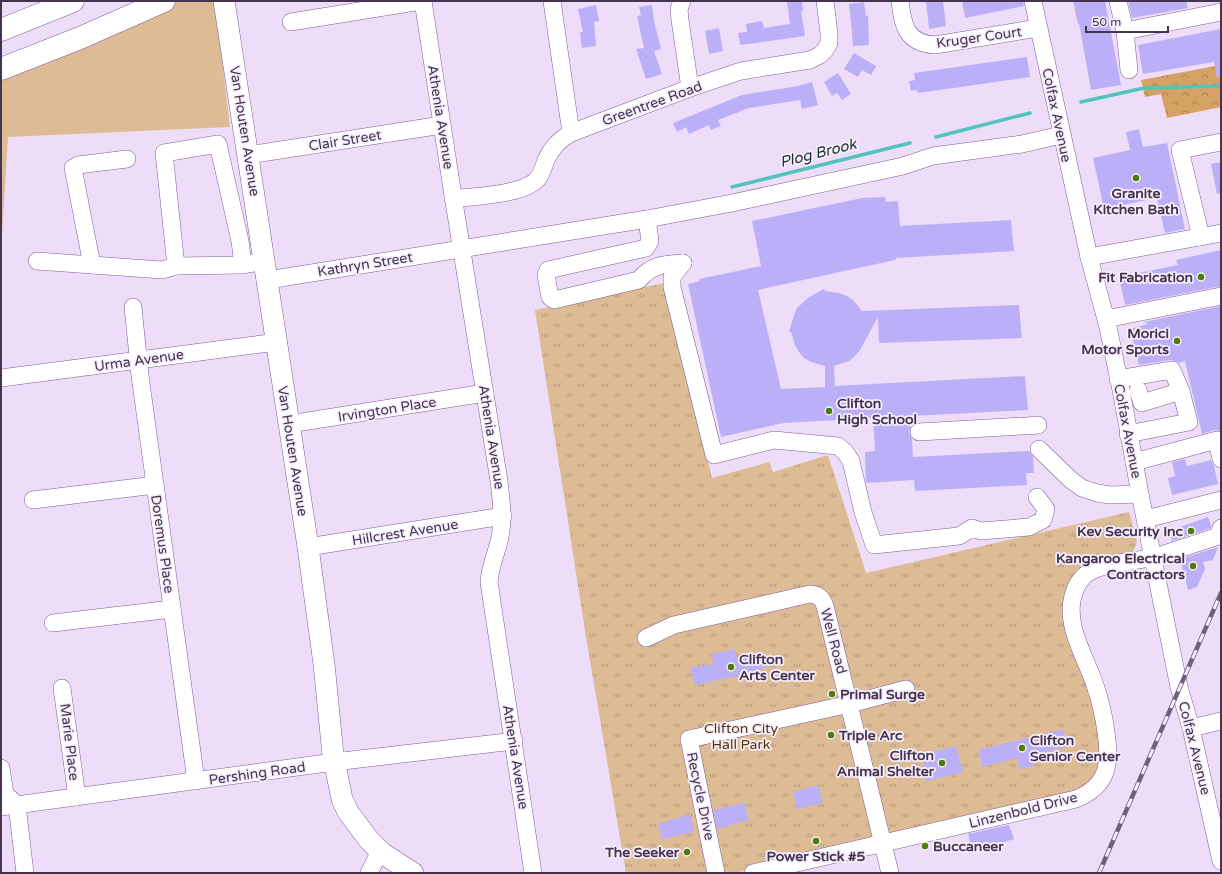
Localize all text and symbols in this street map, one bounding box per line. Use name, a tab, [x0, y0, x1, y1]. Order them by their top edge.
scale bar	[1086, 8, 1168, 34]
text: 50 m	[1092, 15, 1121, 29]
street label: Kruger Court	[935, 23, 1024, 52]
street label: Athenia Avenue	[424, 64, 457, 171]
street label: Van Houten Avenue	[226, 65, 263, 198]
street label: Colfax Avenue	[1038, 66, 1075, 164]
street label: Greentree Road	[600, 78, 704, 129]
street label: Clair Street	[307, 126, 383, 155]
water label: Plog Brook	[778, 134, 860, 171]
marker: Granite Kitchen Bath	[1131, 173, 1141, 183]
place label: Granite Kitchen Bath	[1093, 185, 1179, 218]
street label: Kathryn Street	[316, 248, 414, 280]
place label: Fit Fabrication	[1098, 269, 1193, 286]
marker: Fit Fabrication	[1196, 272, 1206, 282]
place label: Morici Motor Sports	[1081, 325, 1169, 358]
marker: Morici Motor Sports	[1172, 336, 1182, 346]
street label: Urma Avenue	[93, 346, 185, 375]
street label: Colfax Avenue	[1110, 382, 1145, 480]
street label: Athenia Avenue	[475, 384, 508, 491]
street label: Van Houten Avenue	[274, 385, 311, 518]
street label: Irvington Place	[337, 393, 438, 426]
place label: Clifton High School	[837, 395, 917, 428]
marker: Clifton High School	[824, 406, 834, 416]
street label: Doremus Place	[147, 494, 178, 595]
street label: Hillcrest Avenue	[351, 516, 459, 549]
place label: Kev Security Inc	[1077, 523, 1184, 540]
marker: Kev Security Inc	[1186, 526, 1196, 536]
place label: Kangaroo Electrical Contractors	[1056, 550, 1185, 583]
marker: Kangaroo Electrical Contractors	[1188, 561, 1198, 571]
street label: Well Road	[817, 606, 850, 676]
place label: Clifton Arts Center	[739, 651, 815, 684]
marker: Clifton Arts Center	[726, 662, 736, 672]
place label: Primal Surge	[840, 686, 925, 703]
marker: Primal Surge	[827, 689, 837, 699]
street label: Colfax Avenue	[1175, 700, 1214, 797]
street label: Marie Place	[56, 702, 83, 782]
street label: Athenia Avenue	[499, 704, 532, 811]
park label: Clifton City Hall Park	[704, 720, 778, 753]
place label: Triple Arc	[838, 727, 903, 744]
marker: Triple Arc	[826, 730, 836, 740]
place label: Clifton Senior Center	[1030, 732, 1121, 765]
marker: Clifton Senior Center	[1017, 743, 1027, 753]
place label: Clifton Animal Shelter	[837, 747, 935, 780]
street label: Recycle Drive	[683, 750, 718, 842]
street label: Pershing Road	[208, 758, 306, 789]
marker: Clifton Animal Shelter	[937, 758, 947, 768]
street label: Linzenbold Drive	[967, 789, 1079, 832]
marker: Power Stick #5	[811, 836, 821, 846]
place label: Buccaneer	[933, 838, 1004, 855]
marker: Buccaneer	[920, 841, 930, 851]
place label: The Seeker	[604, 844, 680, 861]
marker: The Seeker	[682, 847, 692, 857]
place label: Power Stick #5	[767, 848, 866, 865]

